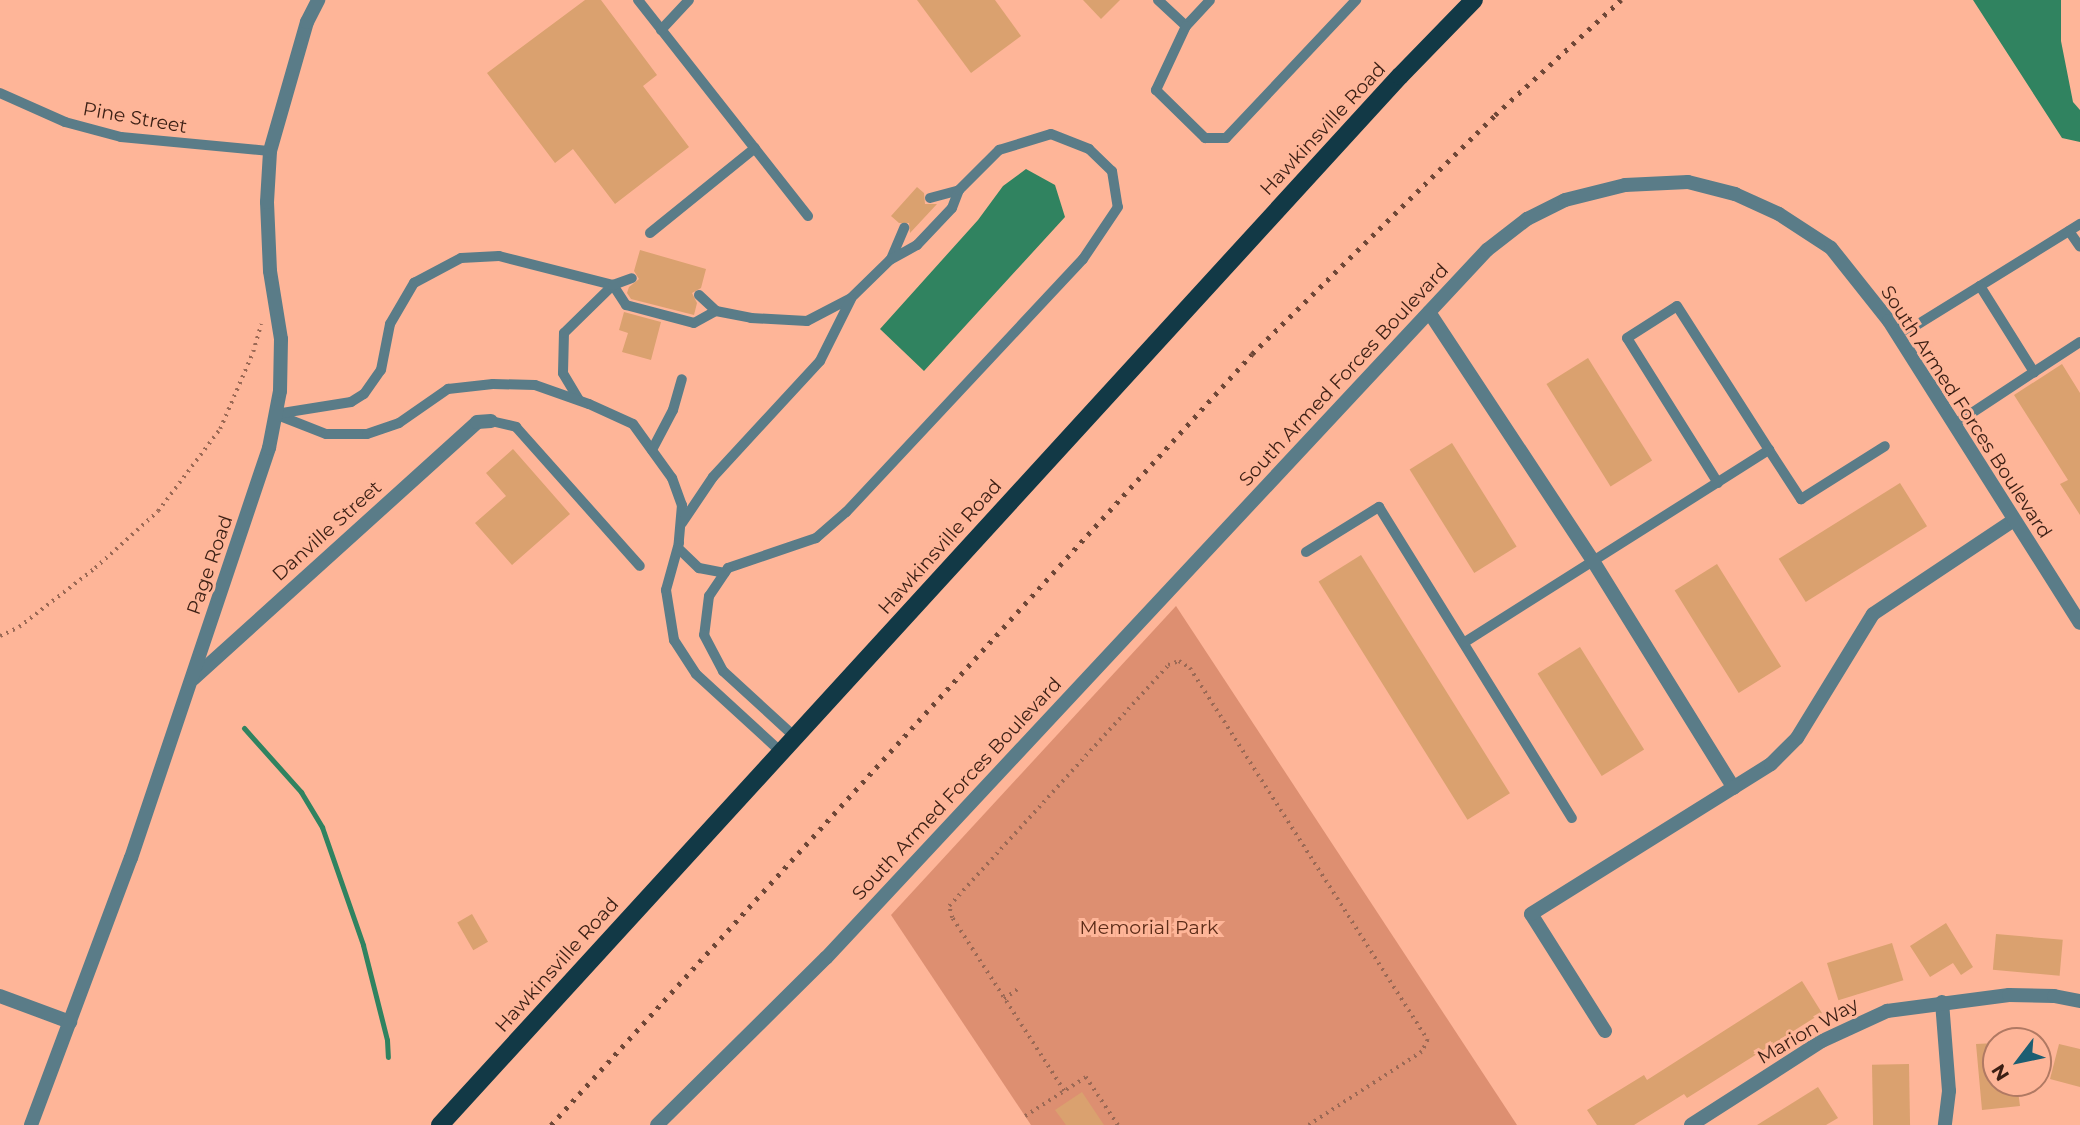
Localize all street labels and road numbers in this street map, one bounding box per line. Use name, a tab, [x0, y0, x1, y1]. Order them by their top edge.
street label: Hawkinsville Road	[1256, 58, 1390, 200]
street label: Pine Street	[81, 98, 189, 138]
street label: South Armed Forces Boulevard	[1235, 259, 1453, 491]
street label: South Armed Forces Boulevard	[1876, 281, 2056, 543]
street label: Hawkinsville Road	[874, 475, 1006, 619]
street label: Danville Street	[268, 476, 386, 586]
street label: Page Road	[182, 512, 238, 618]
street label: South Armed Forces Boulevard	[848, 673, 1066, 905]
street label: Hawkinsville Road	[491, 893, 623, 1037]
street label: Marion Way	[1753, 993, 1863, 1069]

